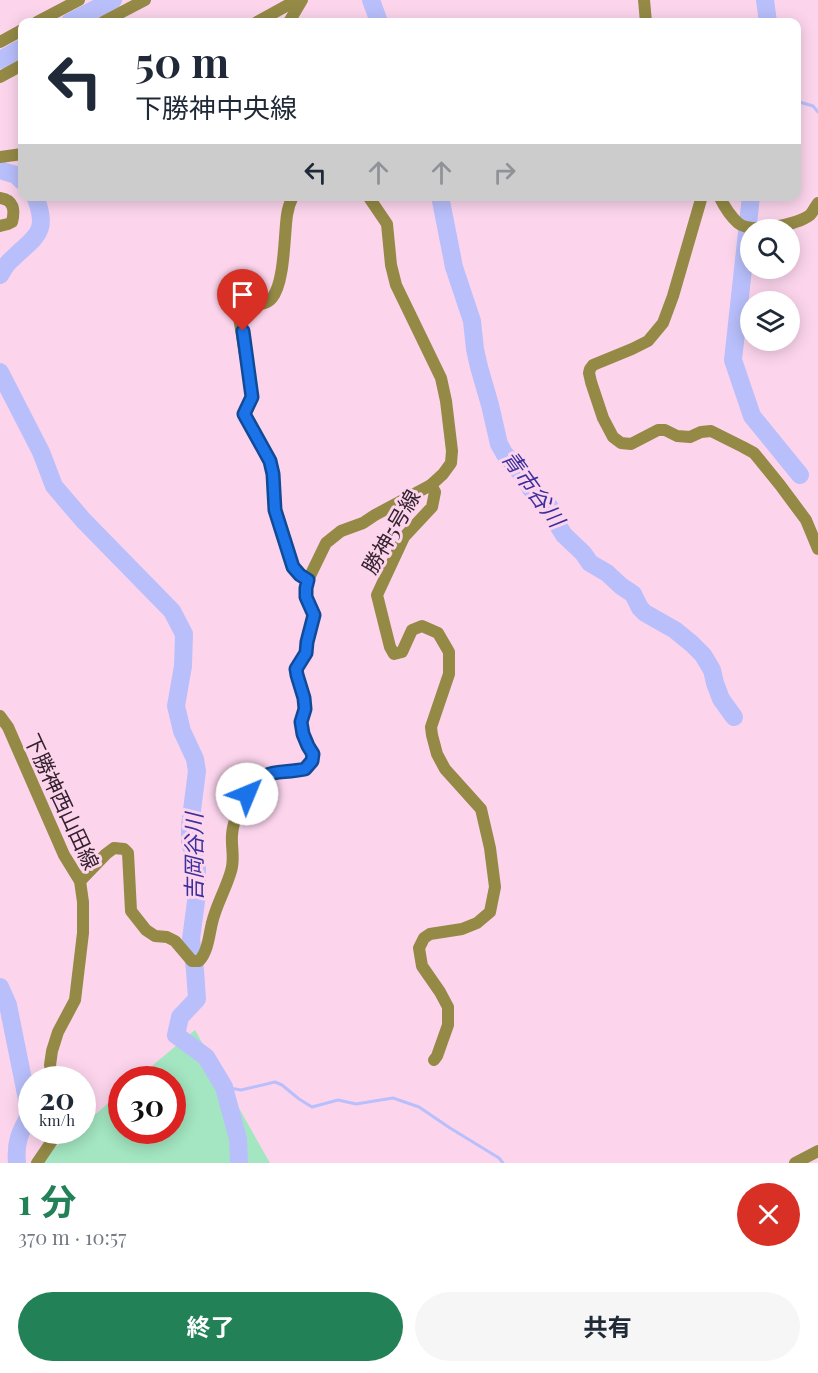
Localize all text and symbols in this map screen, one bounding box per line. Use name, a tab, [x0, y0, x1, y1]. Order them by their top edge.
text: 50 m	[135, 33, 229, 89]
icon: left	[36, 42, 114, 120]
text: 下勝神中央線	[135, 89, 297, 125]
icon: left	[299, 156, 332, 189]
icon: ahead	[362, 156, 395, 189]
icon: ahead	[425, 156, 458, 189]
icon: right	[488, 156, 521, 189]
map controls	[740, 219, 800, 351]
button: search	[740, 219, 800, 279]
pin	[217, 269, 268, 331]
icon: arrive	[226, 278, 259, 311]
button: layers	[740, 291, 800, 351]
water label: 青市谷川	[496, 444, 573, 534]
street label: 勝神5号線	[355, 484, 425, 578]
street label: 下勝神西山田線	[19, 728, 107, 874]
position arrow	[215, 762, 279, 826]
water label: 吉岡谷川	[178, 811, 208, 901]
speed limit sign: 30	[108, 1066, 186, 1144]
text: 20	[39, 1078, 75, 1118]
text: km/h	[39, 1110, 75, 1130]
text: 1 分	[18, 1176, 76, 1224]
button: close	[737, 1183, 800, 1246]
text: 370 m · 10:57	[18, 1223, 126, 1250]
button: 終了	[18, 1292, 403, 1361]
button: 共有	[415, 1292, 800, 1361]

